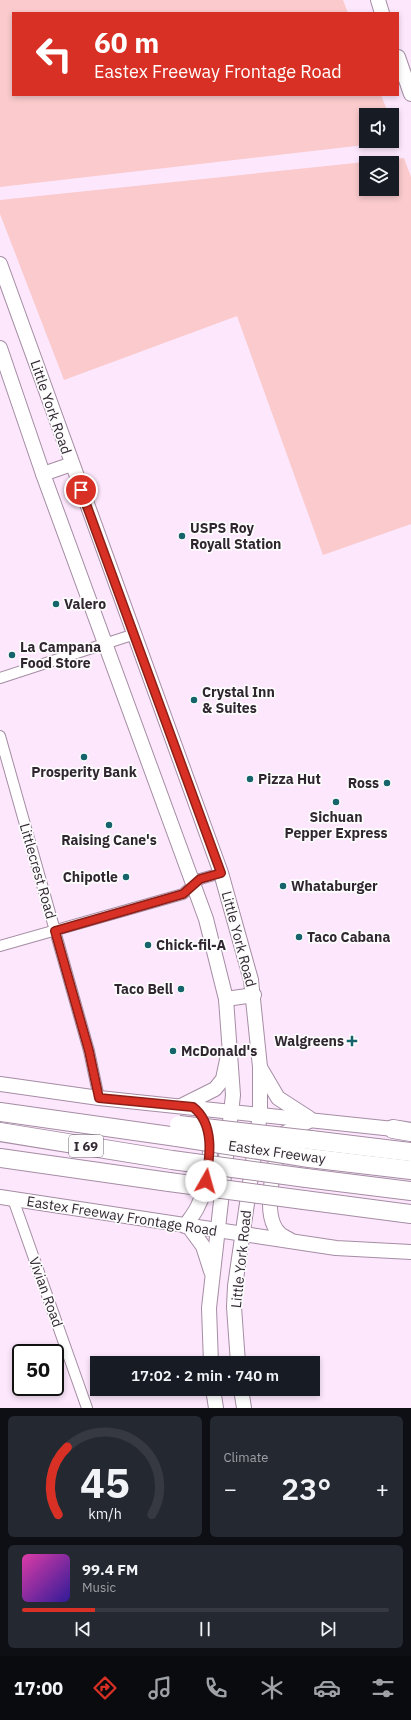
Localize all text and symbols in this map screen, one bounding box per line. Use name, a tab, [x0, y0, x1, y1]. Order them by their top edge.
text: 60 m	[94, 24, 159, 61]
icon: left	[28, 28, 80, 80]
text: Eastex Freeway Frontage Road	[94, 60, 342, 83]
map controls	[359, 108, 399, 196]
button: sound	[359, 108, 399, 148]
button: layers	[359, 156, 399, 196]
street label: Little York Road	[26, 358, 76, 456]
pin	[64, 473, 98, 507]
icon: arrive	[70, 479, 92, 501]
place label: USPS Roy Royall Station	[190, 519, 281, 553]
marker: USPS Roy Royall Station	[177, 531, 187, 541]
place label: Valero	[64, 595, 106, 613]
marker: Valero	[51, 599, 61, 609]
place label: La Campana Food Store	[20, 638, 101, 672]
marker: La Campana Food Store	[7, 650, 17, 660]
place label: Crystal Inn & Suites	[202, 683, 275, 717]
marker: Crystal Inn & Suites	[189, 695, 199, 705]
marker: Prosperity Bank	[79, 752, 89, 762]
place label: Prosperity Bank	[31, 763, 138, 781]
place label: Pizza Hut	[258, 770, 321, 788]
marker: Pizza Hut	[245, 774, 255, 784]
place label: Ross	[348, 774, 379, 792]
marker: Ross	[382, 778, 392, 788]
marker: Sichuan Pepper Express	[331, 797, 341, 807]
place label: Sichuan Pepper Express	[285, 808, 387, 842]
marker: Raising Cane's	[104, 820, 114, 830]
street label: Littlecrest Road	[16, 821, 60, 921]
place label: Raising Cane's	[61, 831, 157, 849]
place label: Chipotle	[63, 868, 118, 886]
marker: Chipotle	[121, 872, 131, 882]
place label: Whataburger	[291, 877, 378, 895]
marker: Whataburger	[278, 881, 288, 891]
street label: Little York Road	[218, 889, 260, 989]
place label: Taco Cabana	[307, 928, 390, 946]
marker: Taco Cabana	[294, 932, 304, 942]
place label: Chick-fil-A	[156, 936, 227, 954]
marker: Chick-fil-A	[143, 940, 153, 950]
place label: Taco Bell	[114, 980, 173, 998]
marker: Taco Bell	[176, 984, 186, 994]
place label: Walgreens	[274, 1032, 344, 1050]
marker: Walgreens	[347, 1036, 357, 1046]
place label: McDonald's	[181, 1042, 257, 1060]
marker: McDonald's	[168, 1046, 178, 1056]
road number: I 69	[69, 1135, 103, 1157]
street label: Eastex Freeway	[227, 1136, 327, 1168]
position arrow	[185, 1160, 227, 1202]
street label: Eastex Freeway Frontage Road	[25, 1192, 219, 1240]
street label: Little York Road	[227, 1209, 255, 1309]
street label: Vivian Road	[25, 1254, 67, 1330]
speed limit sign: 50	[12, 1344, 64, 1396]
text: 17:02 · 2 min · 740 m	[131, 1366, 279, 1385]
text: Climate	[224, 1449, 268, 1466]
text: 45	[80, 1454, 130, 1508]
text: 23°	[281, 1469, 331, 1508]
text: −	[224, 1474, 237, 1503]
text: +	[376, 1474, 389, 1503]
text: km/h	[88, 1503, 122, 1522]
text: 99.4 FM	[82, 1560, 138, 1579]
text: Music	[82, 1579, 116, 1596]
icon: previous	[72, 1618, 94, 1640]
icon: pause	[194, 1618, 216, 1640]
icon: next	[317, 1618, 339, 1640]
icon: directions	[91, 1674, 119, 1702]
icon: music	[146, 1674, 174, 1702]
icon: phone	[202, 1674, 230, 1702]
icon: climate	[258, 1674, 286, 1702]
icon: car	[313, 1674, 341, 1702]
icon: filters	[369, 1674, 397, 1702]
text: 17:00	[14, 1677, 63, 1700]

